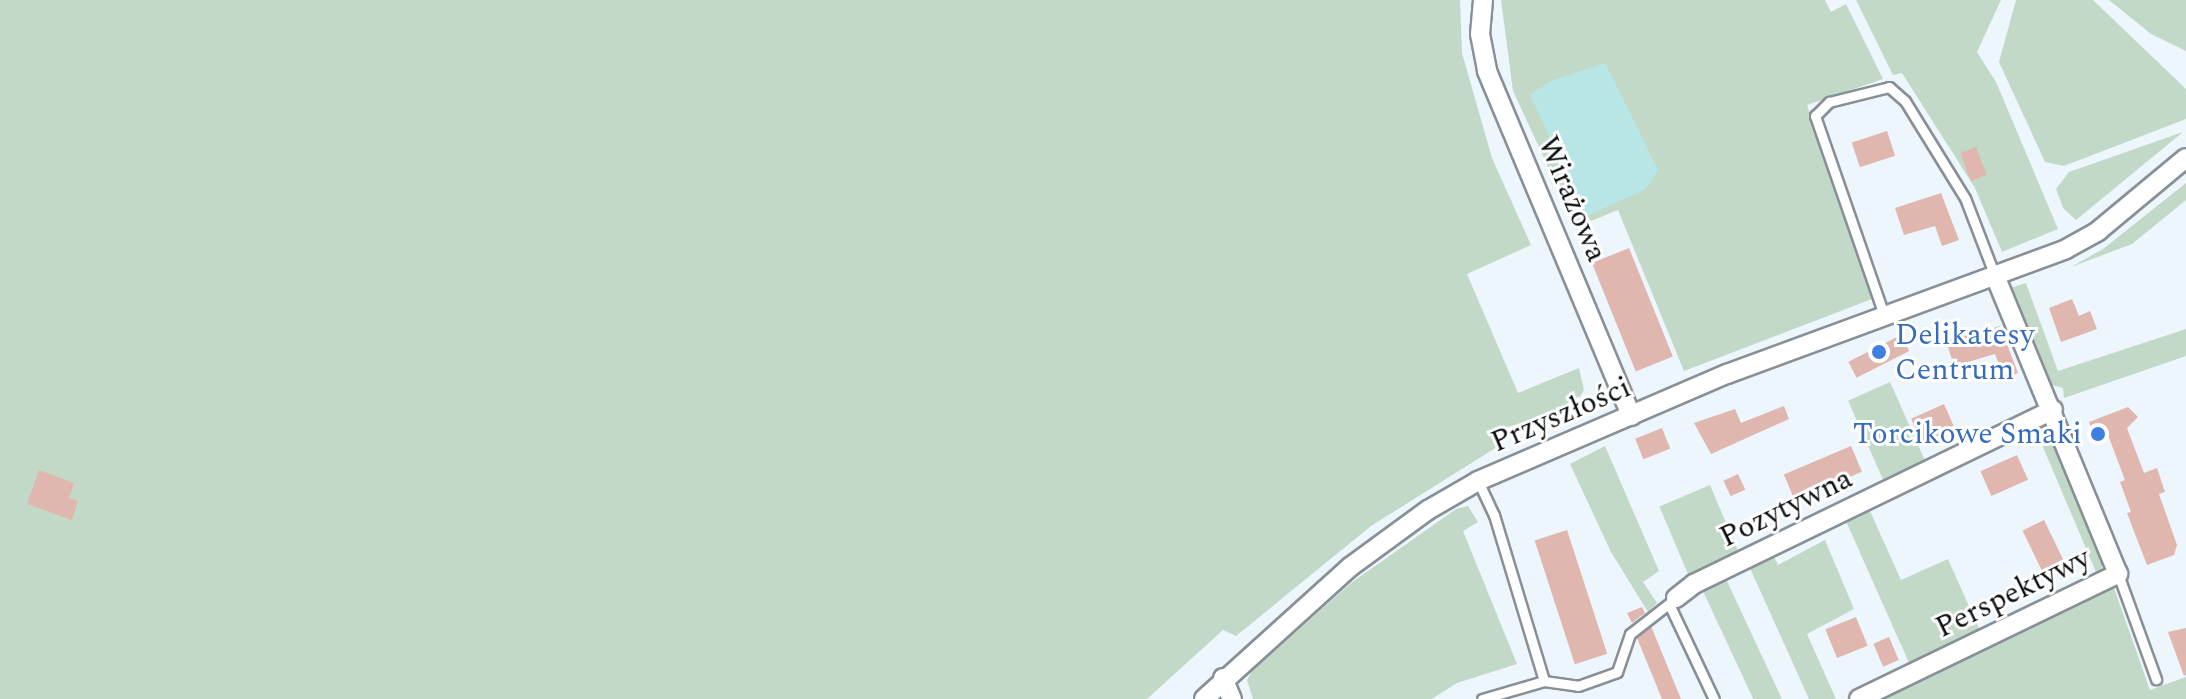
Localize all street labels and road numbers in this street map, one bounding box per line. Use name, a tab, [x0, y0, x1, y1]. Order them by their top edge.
street label: Wirażowa	[1530, 131, 1614, 267]
street label: Przyszłości	[1486, 369, 1636, 461]
street label: Pozytywna	[1714, 461, 1858, 555]
street label: Perspektywy	[1930, 540, 2096, 646]

